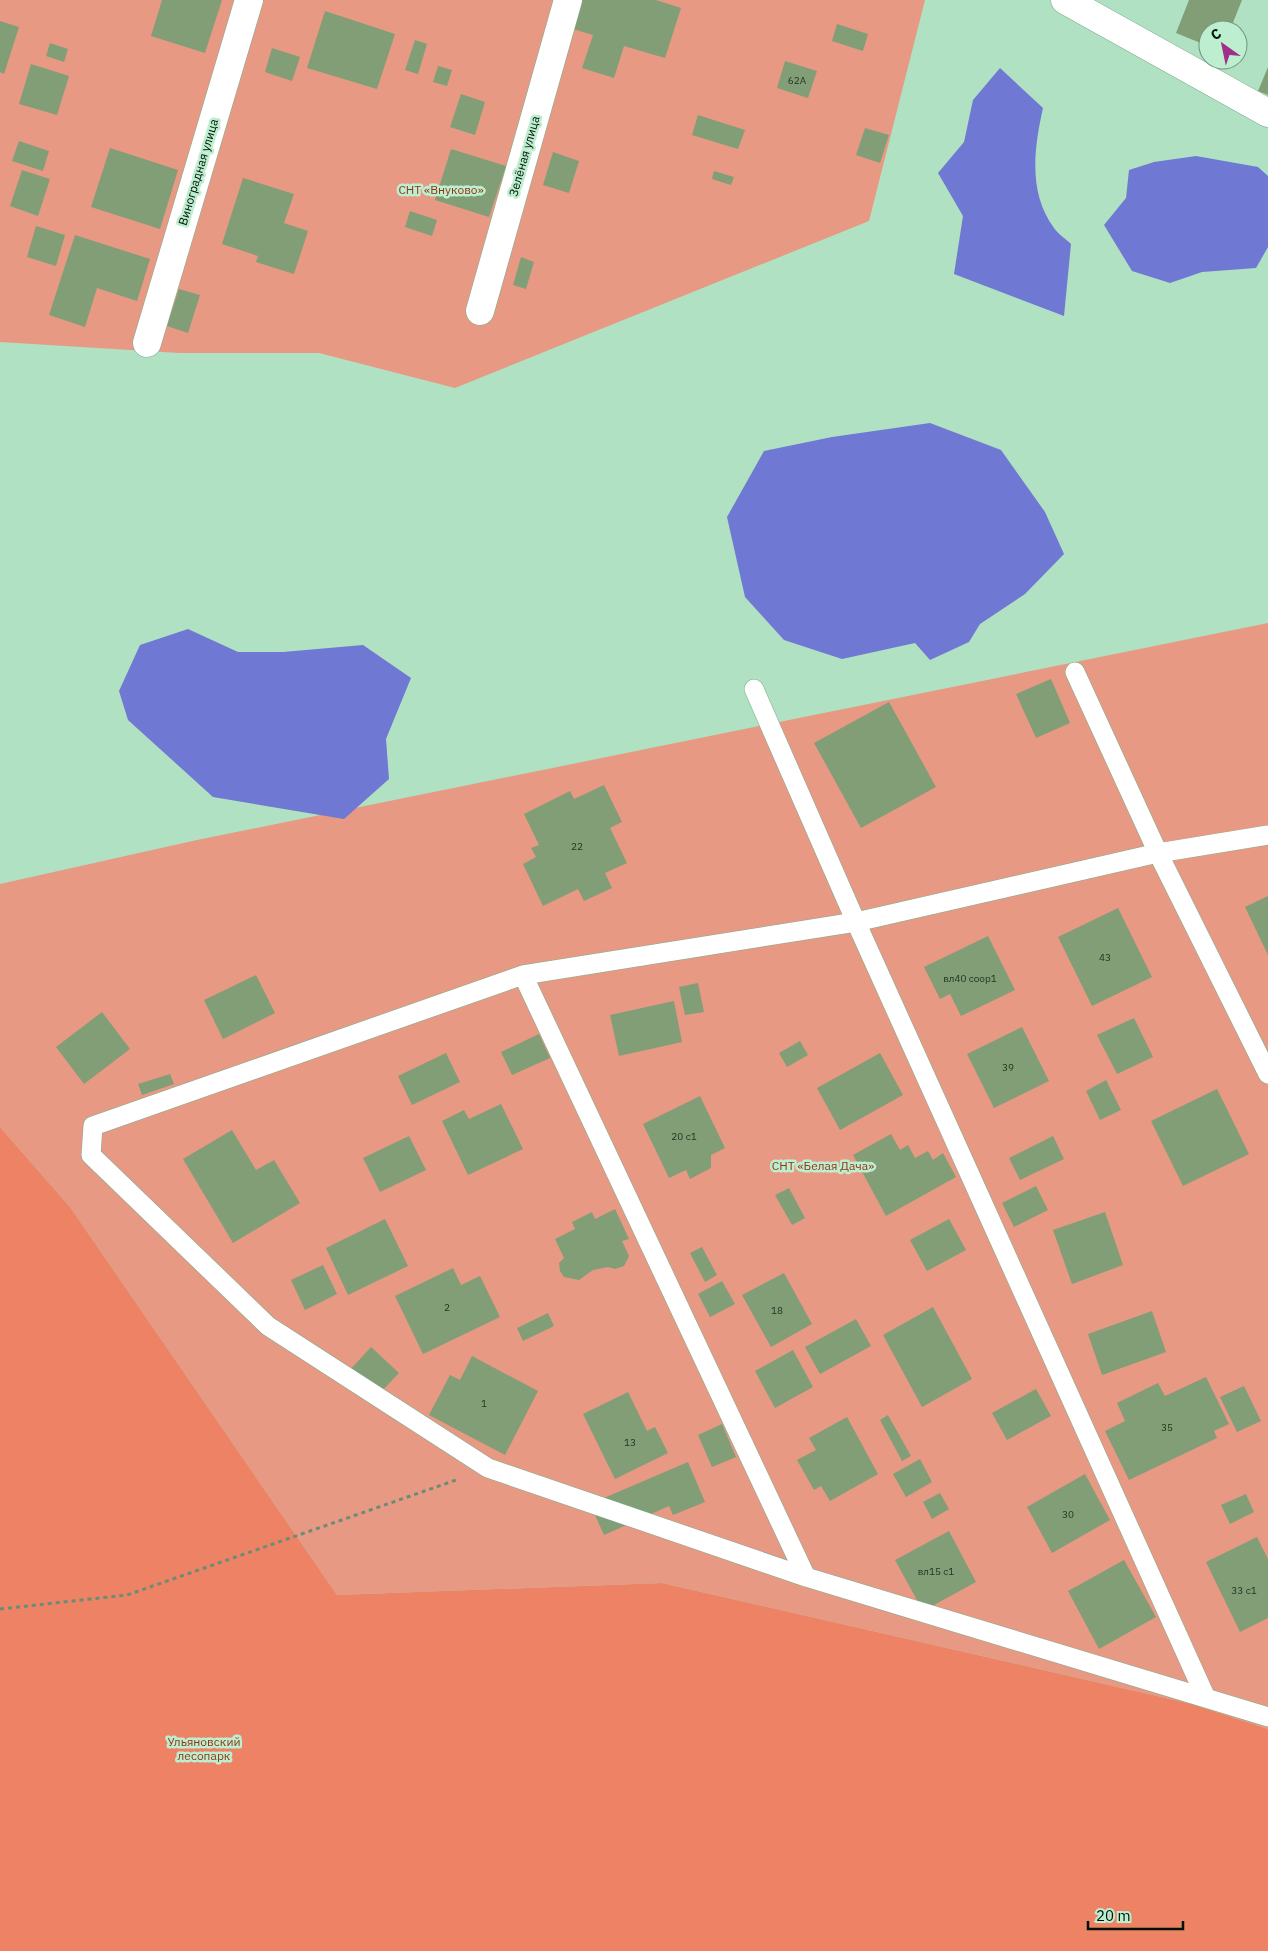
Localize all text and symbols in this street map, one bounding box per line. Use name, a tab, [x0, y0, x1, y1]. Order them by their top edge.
north arrow	[1198, 20, 1248, 70]
text: С	[1207, 24, 1225, 44]
house number: 62А	[788, 74, 807, 87]
street label: Зелёная улица	[505, 113, 543, 198]
street label: Виноградная улица	[175, 116, 222, 227]
park label: СНТ «Внуково»	[398, 182, 484, 197]
house number: 22	[571, 840, 583, 853]
house number: 43	[1099, 951, 1111, 964]
house number: вл40 соор1	[943, 972, 997, 985]
house number: 39	[1002, 1061, 1014, 1074]
house number: 20 с1	[671, 1130, 697, 1143]
park label: СНТ «Белая Дача»	[772, 1158, 874, 1173]
house number: 2	[444, 1301, 450, 1314]
house number: 18	[771, 1304, 783, 1317]
house number: 1	[481, 1397, 487, 1410]
house number: 35	[1161, 1421, 1173, 1434]
house number: 13	[624, 1436, 636, 1449]
house number: 30	[1062, 1508, 1074, 1521]
house number: вл15 с1	[918, 1565, 954, 1578]
house number: 33 с1	[1231, 1584, 1257, 1597]
park label: Ульяновский лесопарк	[167, 1734, 241, 1763]
scale bar	[1088, 1898, 1183, 1930]
text: 20 m	[1096, 1906, 1131, 1925]

